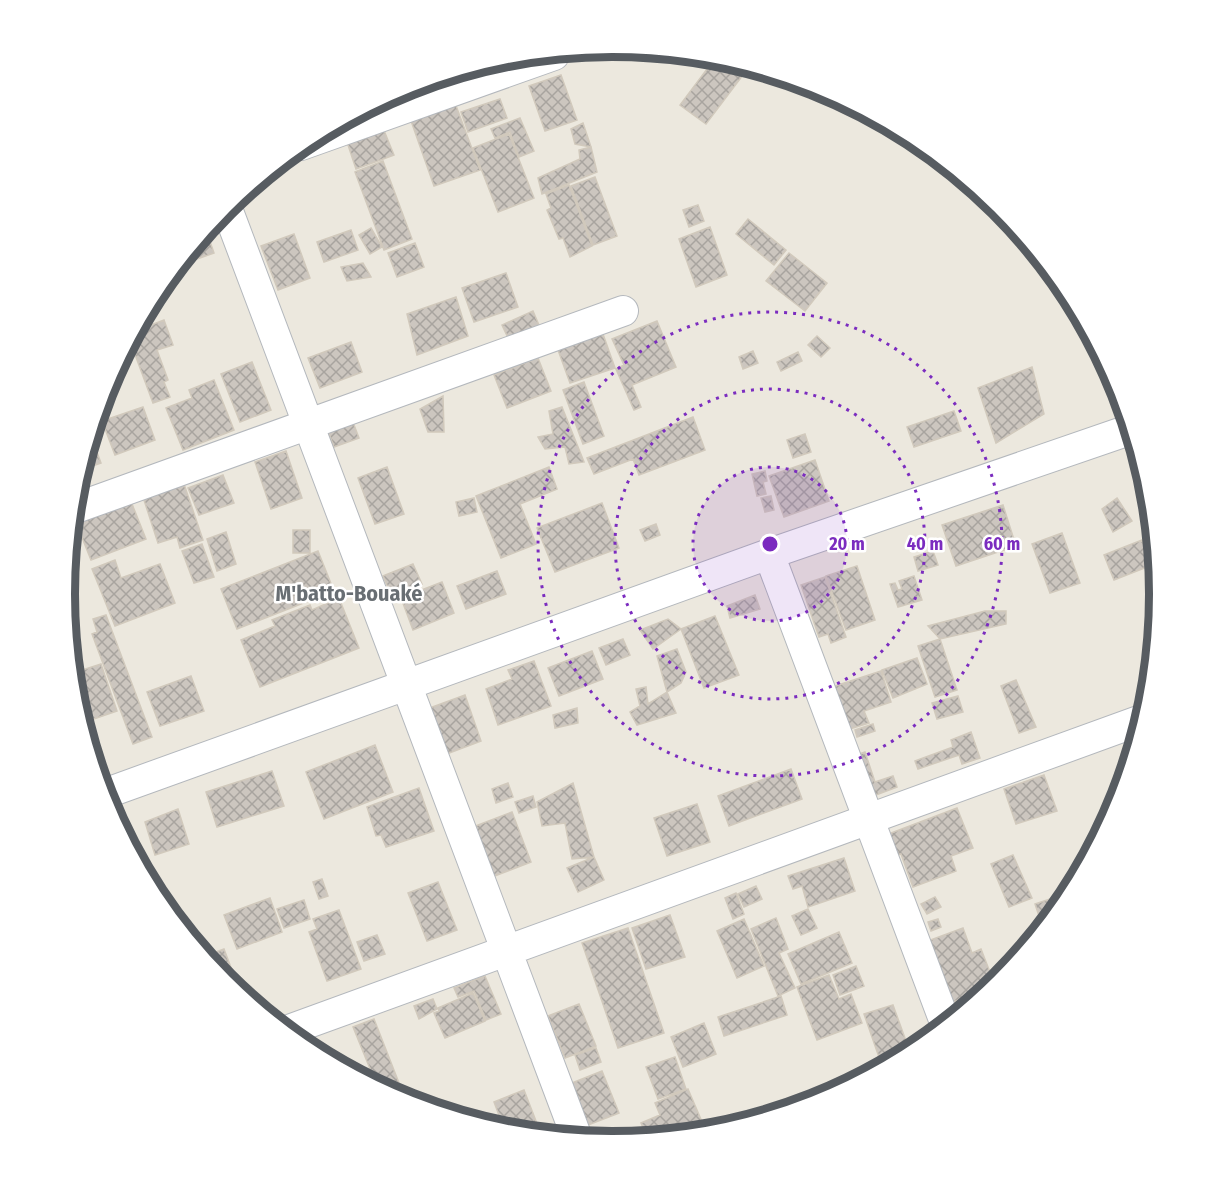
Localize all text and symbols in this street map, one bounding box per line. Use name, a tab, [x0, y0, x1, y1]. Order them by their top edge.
text: 20 m	[828, 533, 865, 555]
text: 40 m	[907, 533, 943, 555]
text: 60 m	[984, 533, 1020, 555]
centre of rings	[760, 534, 780, 554]
district label: M'batto-Bouaké	[275, 580, 423, 607]

